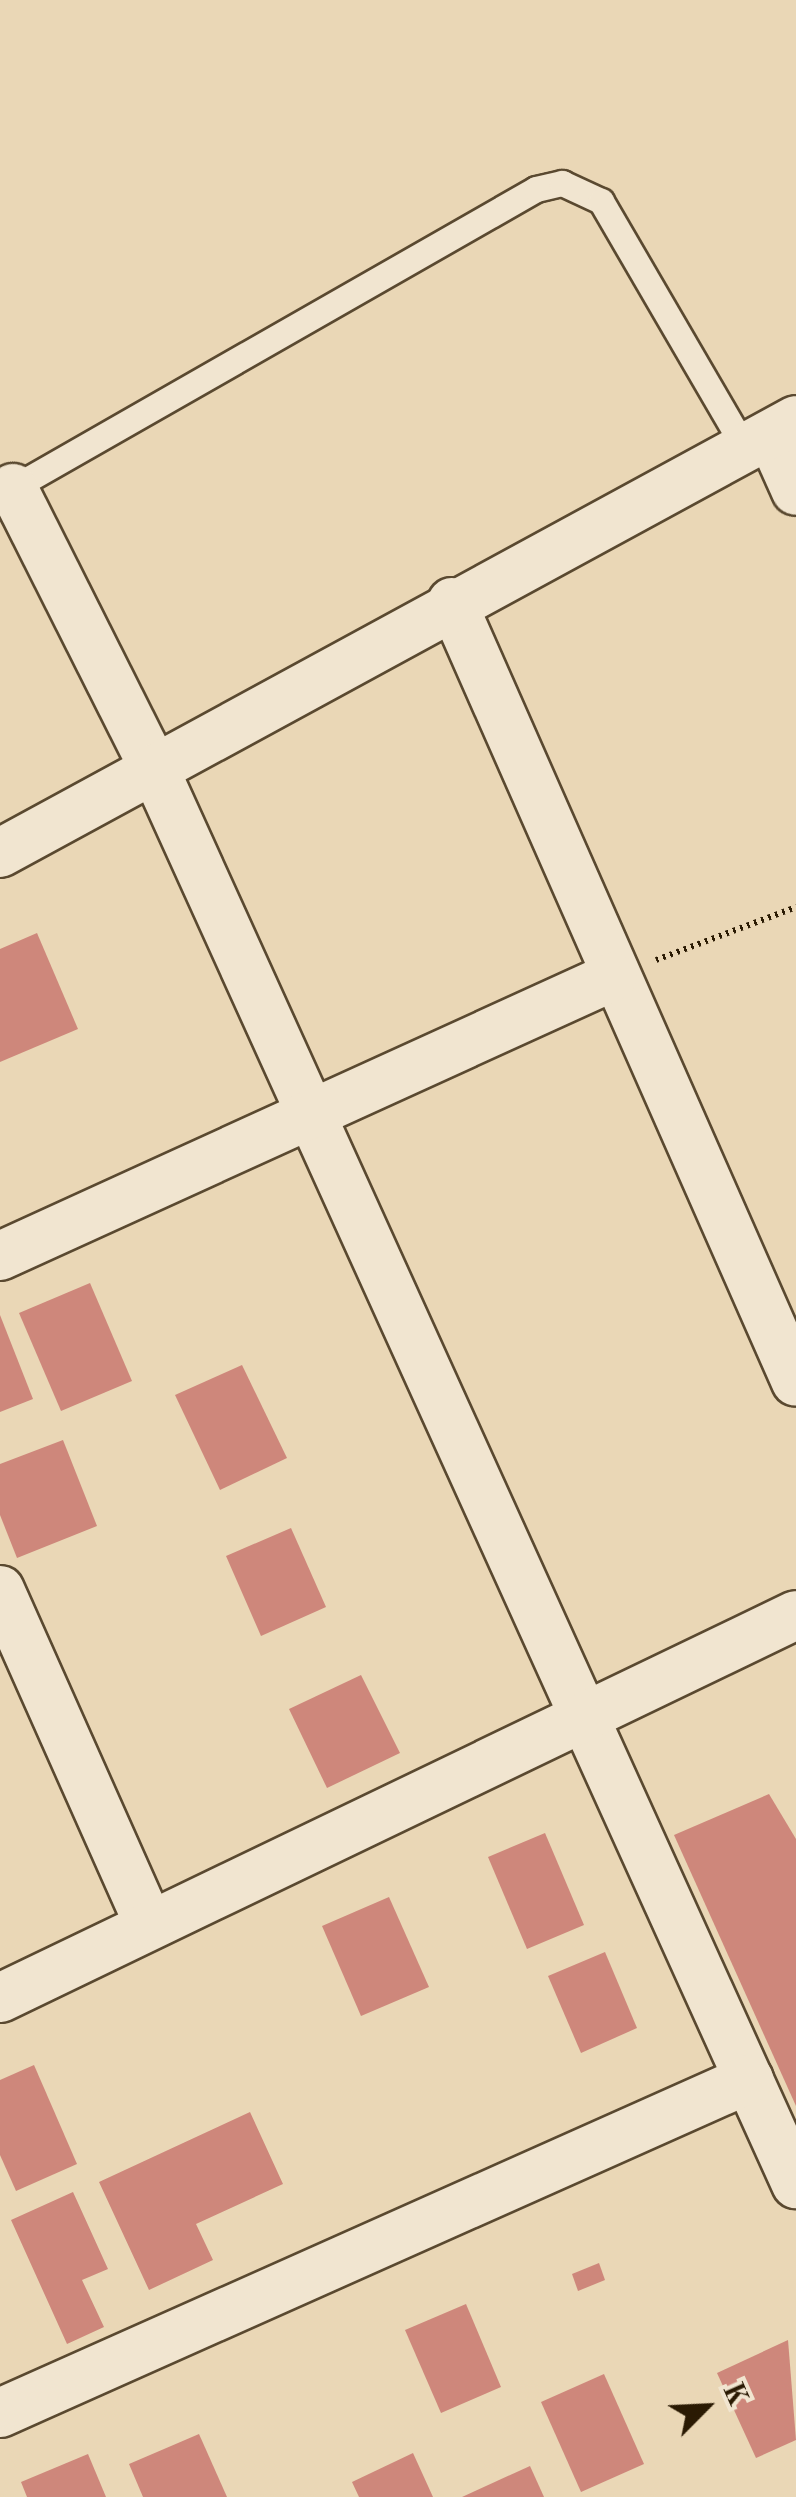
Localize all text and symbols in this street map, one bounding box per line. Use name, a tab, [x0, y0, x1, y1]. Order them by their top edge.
north arrow	[656, 2357, 756, 2457]
text: K	[716, 2379, 751, 2410]

